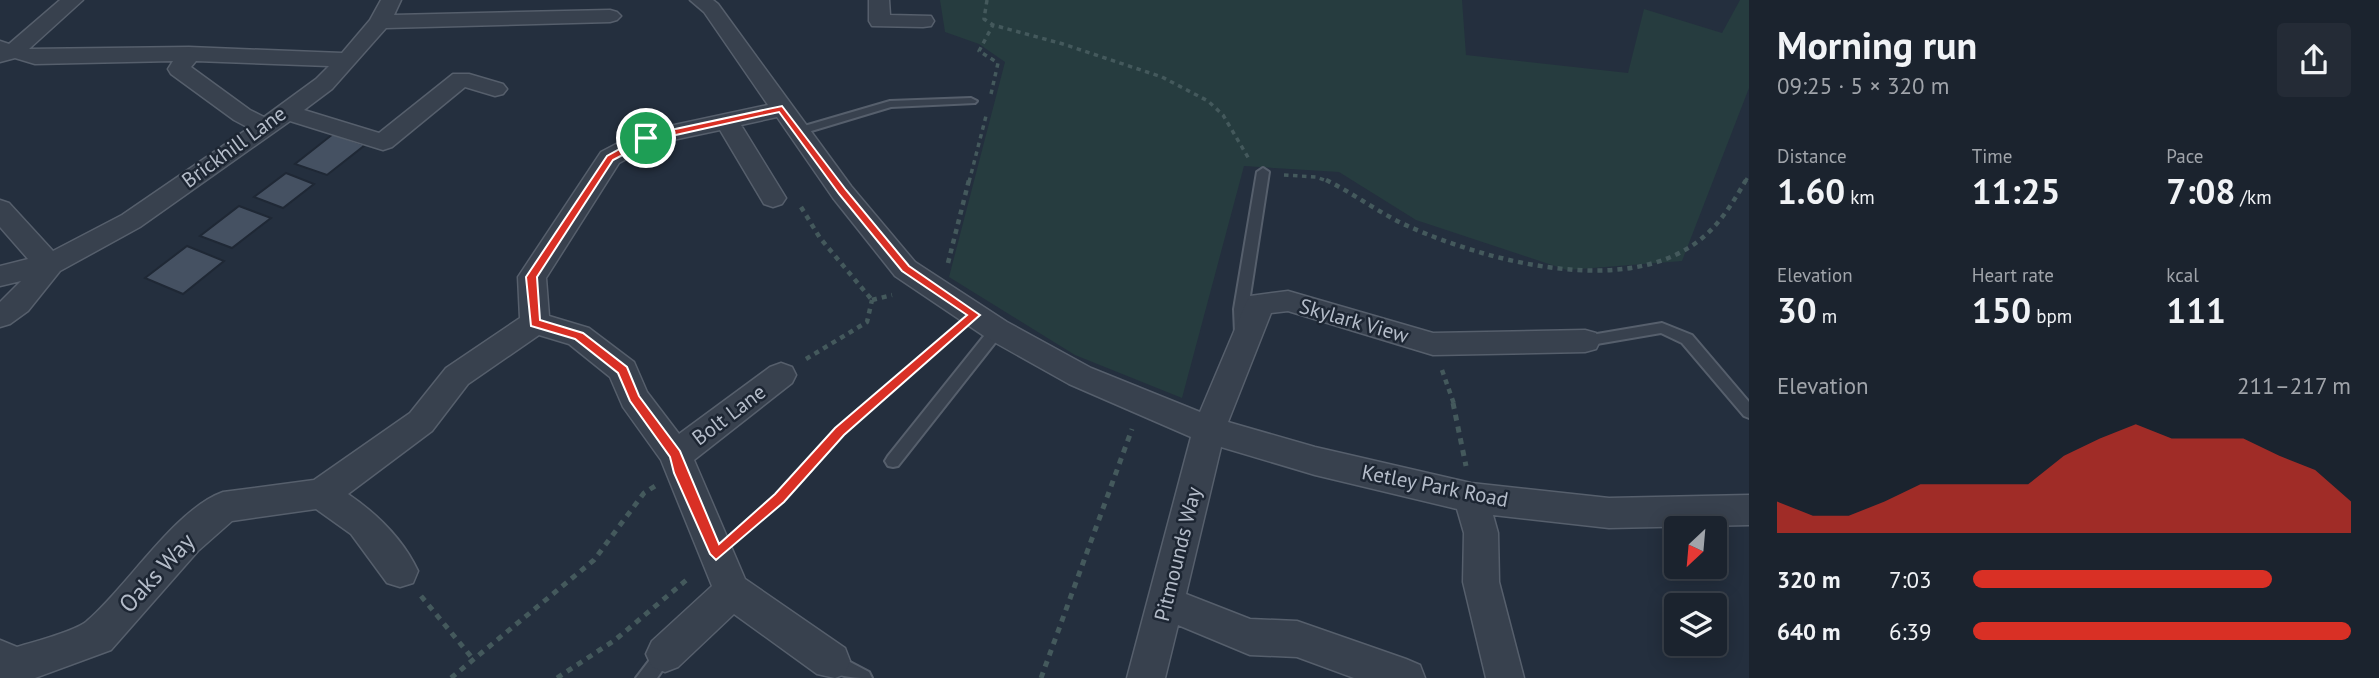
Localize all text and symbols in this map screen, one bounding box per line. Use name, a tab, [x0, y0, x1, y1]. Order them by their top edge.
text: Morning run	[1777, 20, 1977, 69]
button: share	[2277, 23, 2351, 97]
text: 09:25 · 5 × 320 m	[1777, 71, 1949, 100]
street label: Brickhill Lane	[176, 100, 291, 194]
pin	[616, 108, 676, 168]
icon: arrive	[627, 119, 665, 157]
text: Distance	[1777, 144, 1847, 168]
text: Time	[1972, 144, 2012, 168]
text: Pace	[2166, 144, 2204, 168]
text: 1.60	[1777, 168, 1845, 214]
text: 11:25	[1972, 168, 2060, 214]
text: 7:08	[2166, 168, 2235, 214]
text: km	[1845, 185, 1875, 209]
text: /km	[2235, 185, 2272, 209]
text: Elevation	[1777, 263, 1853, 287]
text: Heart rate	[1972, 263, 2054, 287]
text: kcal	[2166, 263, 2199, 287]
text: 30	[1777, 287, 1817, 333]
text: 150	[1972, 287, 2031, 333]
text: 111	[2166, 287, 2226, 333]
street label: Skylark View	[1296, 292, 1412, 349]
text: m	[1817, 304, 1837, 328]
text: bpm	[2031, 304, 2072, 328]
text: Elevation	[1777, 371, 1869, 400]
text: 211–217 m	[2237, 371, 2351, 400]
street label: Bolt Lane	[686, 378, 771, 451]
street label: Ketley Park Road	[1360, 458, 1511, 513]
street label: Pitmounds Way	[1148, 484, 1207, 624]
north arrow	[1664, 516, 1727, 579]
map controls	[1664, 516, 1727, 656]
street label: Oaks Way	[112, 526, 201, 619]
text: 320 m	[1777, 565, 1840, 594]
text: 7:03	[1889, 565, 1932, 594]
button: layers	[1664, 593, 1727, 656]
text: 640 m	[1777, 617, 1840, 646]
text: 6:39	[1889, 617, 1932, 646]

